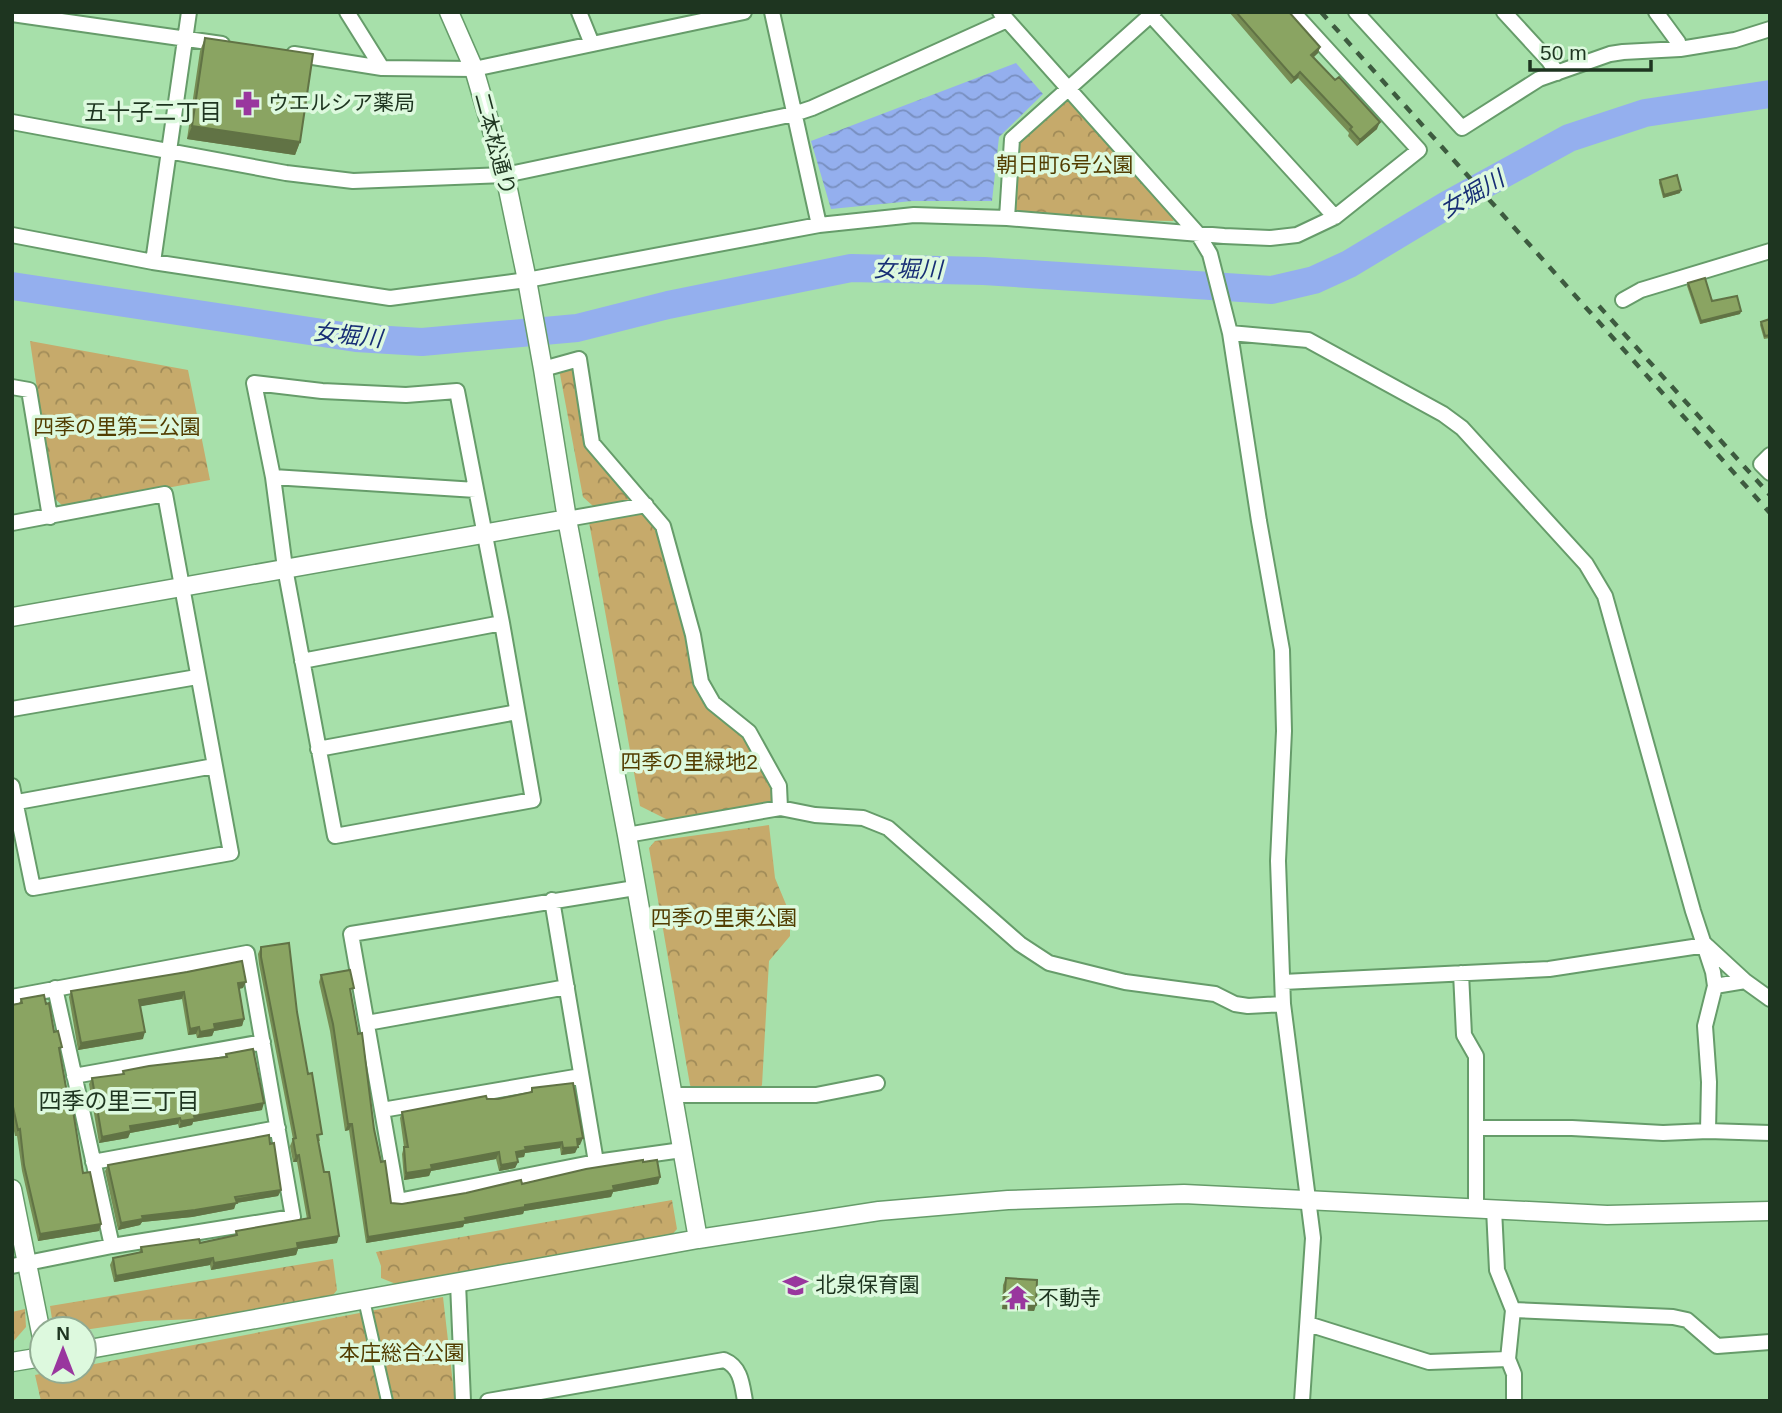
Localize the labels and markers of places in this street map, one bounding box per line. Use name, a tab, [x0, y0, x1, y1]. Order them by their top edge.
pharmacy icon: ウエルシア薬局	[234, 89, 262, 117]
place label: ウエルシア薬局	[268, 91, 415, 114]
school or university icon: 北泉保育園	[781, 1271, 809, 1299]
place label: 北泉保育園	[815, 1273, 920, 1296]
temple icon: 不動寺	[1004, 1284, 1032, 1312]
place label: 不動寺	[1038, 1286, 1101, 1309]

